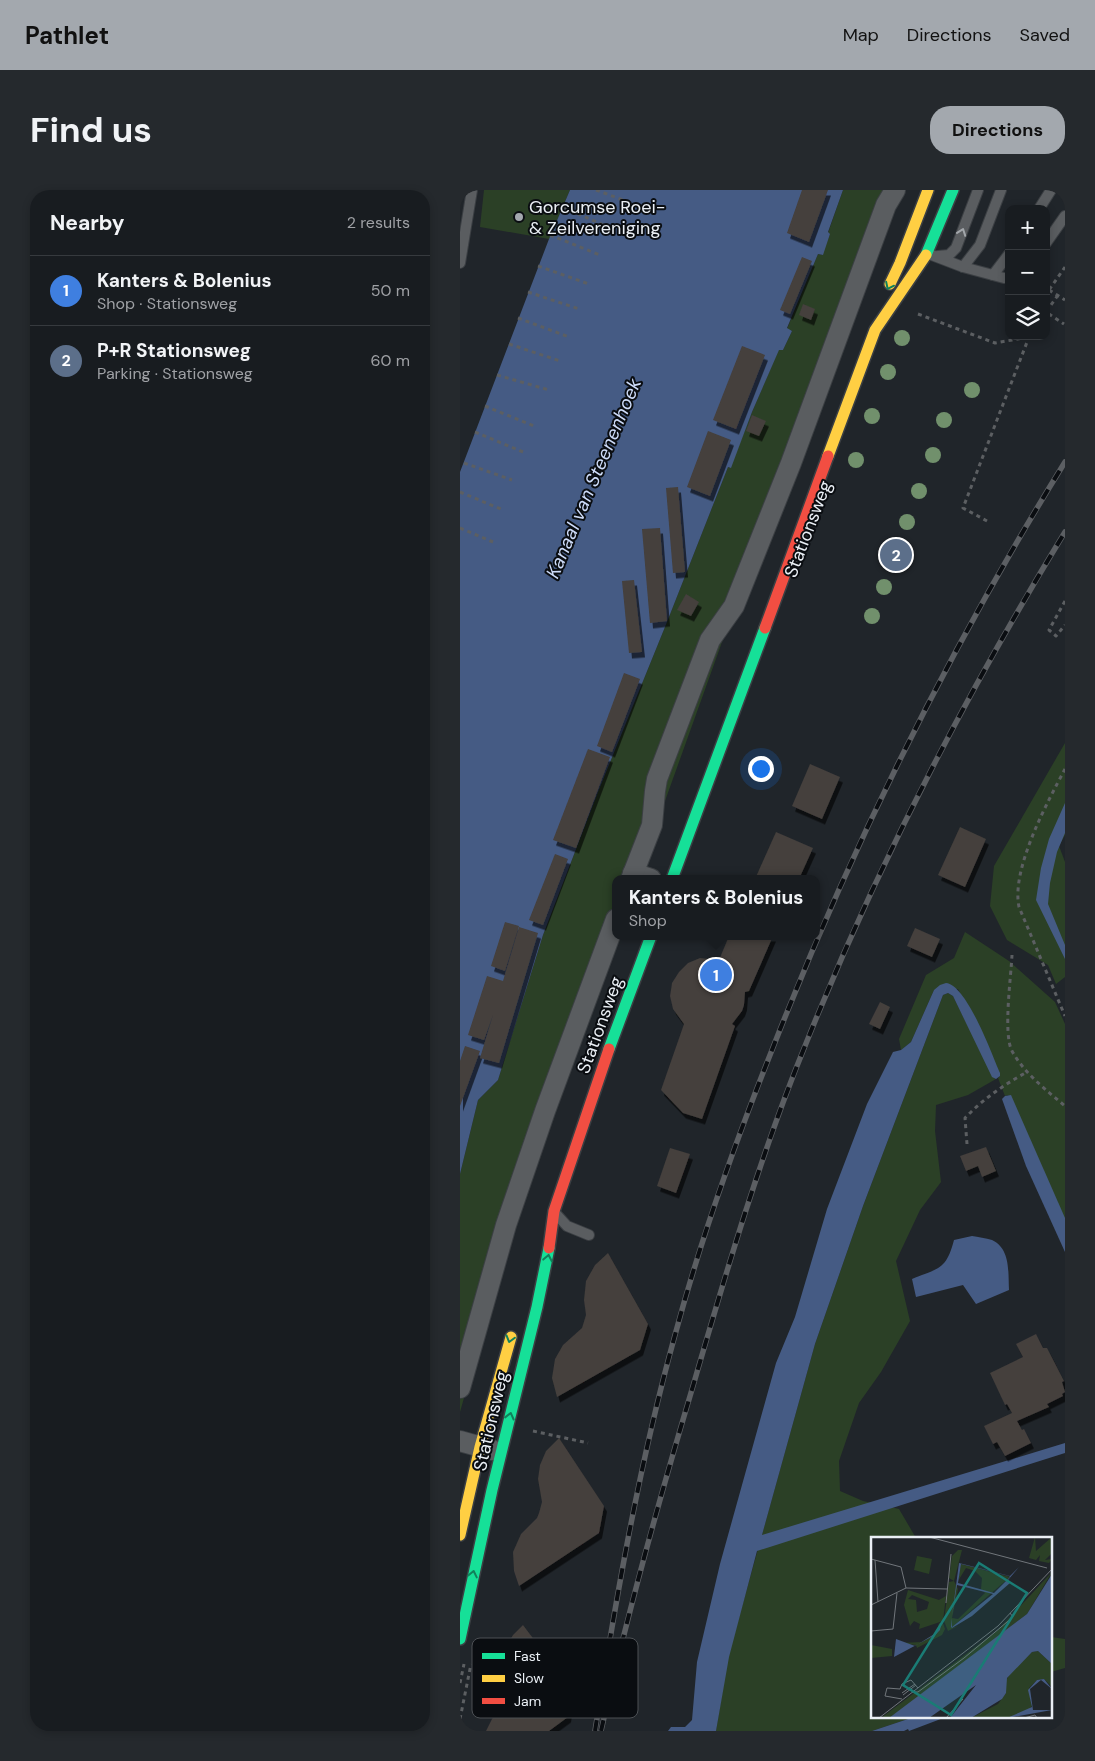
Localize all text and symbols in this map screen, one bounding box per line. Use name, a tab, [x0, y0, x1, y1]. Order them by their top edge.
text: Pathlet	[25, 20, 109, 51]
text: Map	[843, 23, 879, 47]
text: Directions	[907, 23, 992, 47]
text: Saved	[1020, 23, 1070, 47]
button: Directions	[930, 106, 1065, 154]
text: Find us	[30, 107, 152, 153]
place label: Gorcumse Roei- & Zeilvereniging	[529, 195, 665, 240]
map controls	[1005, 205, 1050, 340]
button: +	[1005, 205, 1050, 250]
text: Nearby	[50, 209, 124, 237]
marker: Gorcumse Roei- & Zeilvereniging	[513, 211, 525, 223]
text: 2 results	[347, 212, 410, 233]
one-way arrow	[956, 228, 966, 237]
button: −	[1005, 250, 1050, 295]
text: Kanters & Bolenius	[97, 268, 272, 293]
text: 1	[63, 280, 69, 301]
text: 50 m	[371, 280, 410, 301]
one-way arrow	[885, 281, 895, 290]
text: Shop · Stationsweg	[97, 293, 237, 314]
button: layers	[1005, 295, 1050, 340]
text: P+R Stationsweg	[97, 338, 251, 363]
text: 2	[61, 350, 71, 371]
text: 60 m	[370, 350, 410, 371]
text: Parking · Stationsweg	[97, 363, 253, 384]
water label: Kanaal van Steenenhoek	[540, 374, 647, 582]
street label: Stationsweg	[779, 477, 837, 581]
pin: 2	[880, 536, 912, 574]
your location	[748, 756, 774, 782]
popup	[612, 875, 820, 940]
text: Kanters & Bolenius	[629, 885, 803, 910]
text: Shop	[629, 910, 667, 931]
pin: 1	[700, 956, 732, 994]
street label: Stationsweg	[571, 973, 629, 1077]
one-way arrow	[542, 1253, 552, 1262]
one-way arrow	[505, 1335, 516, 1344]
street label: Stationsweg	[468, 1369, 514, 1473]
one-way arrow	[504, 1411, 515, 1420]
inset map	[871, 1537, 1052, 1718]
one-way arrow	[468, 1570, 478, 1578]
legend	[472, 1638, 638, 1718]
text: Fast	[514, 1647, 541, 1665]
text: Slow	[514, 1669, 544, 1687]
text: Jam	[514, 1692, 541, 1710]

